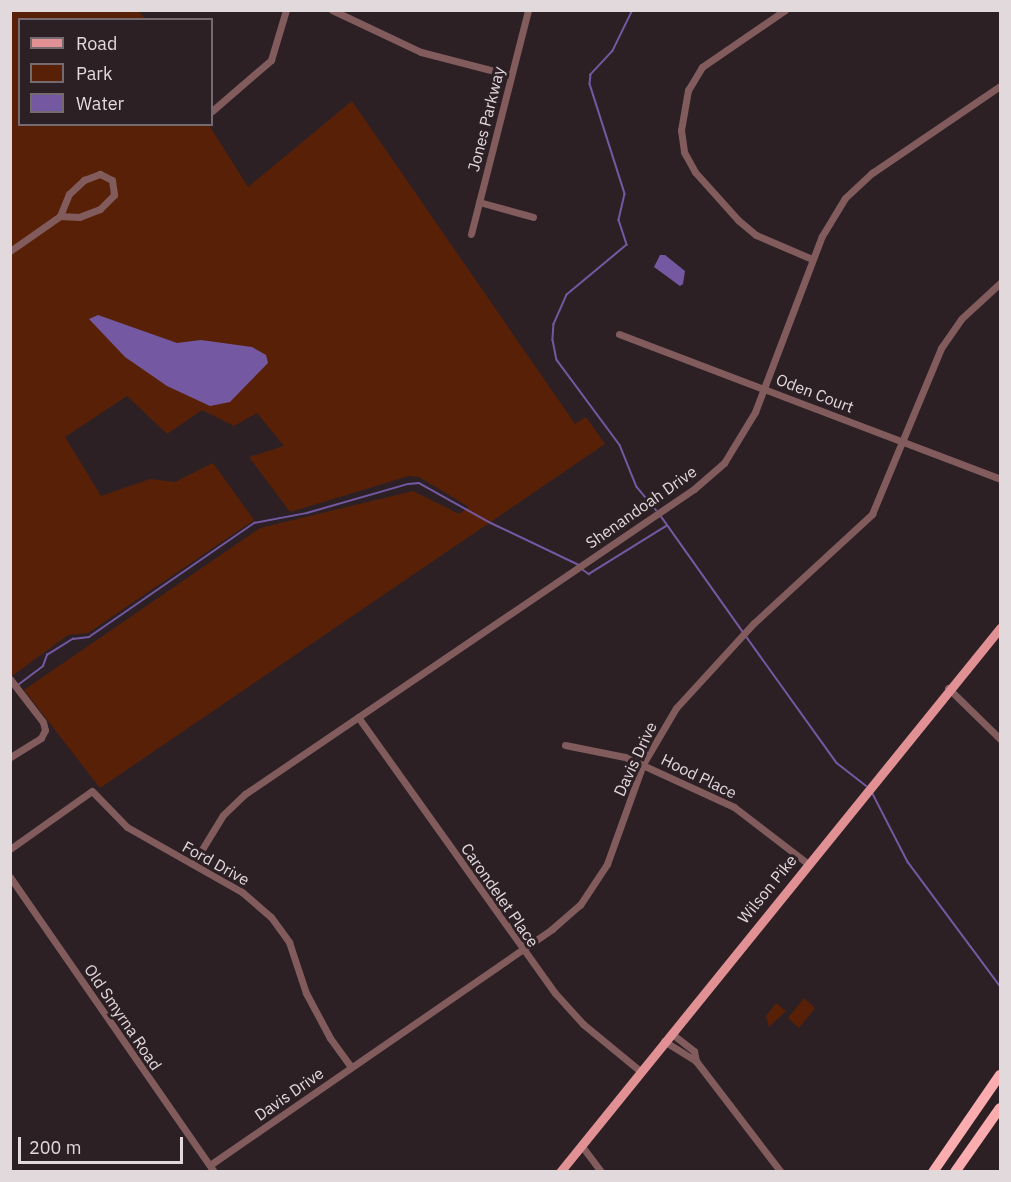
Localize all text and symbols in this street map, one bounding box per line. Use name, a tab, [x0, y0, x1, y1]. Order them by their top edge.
legend	[18, 18, 213, 126]
text: Road	[76, 32, 117, 55]
text: Park	[76, 62, 112, 85]
street label: Jones Parkway	[464, 65, 508, 173]
text: Water	[76, 92, 124, 115]
street label: Oden Court	[773, 369, 857, 417]
street label: Shenandoah Drive	[582, 462, 700, 552]
street label: Davis Drive	[609, 719, 661, 799]
street label: Hood Place	[658, 749, 740, 803]
street label: Ford Drive	[179, 837, 253, 889]
street label: Carondelet Place	[457, 839, 543, 951]
street label: Wilson Pike	[733, 851, 801, 927]
street label: Old Smyrna Road	[80, 960, 166, 1074]
street label: Davis Drive	[251, 1063, 327, 1125]
scale bar	[21, 1125, 186, 1163]
text: 200 m	[29, 1136, 81, 1159]

